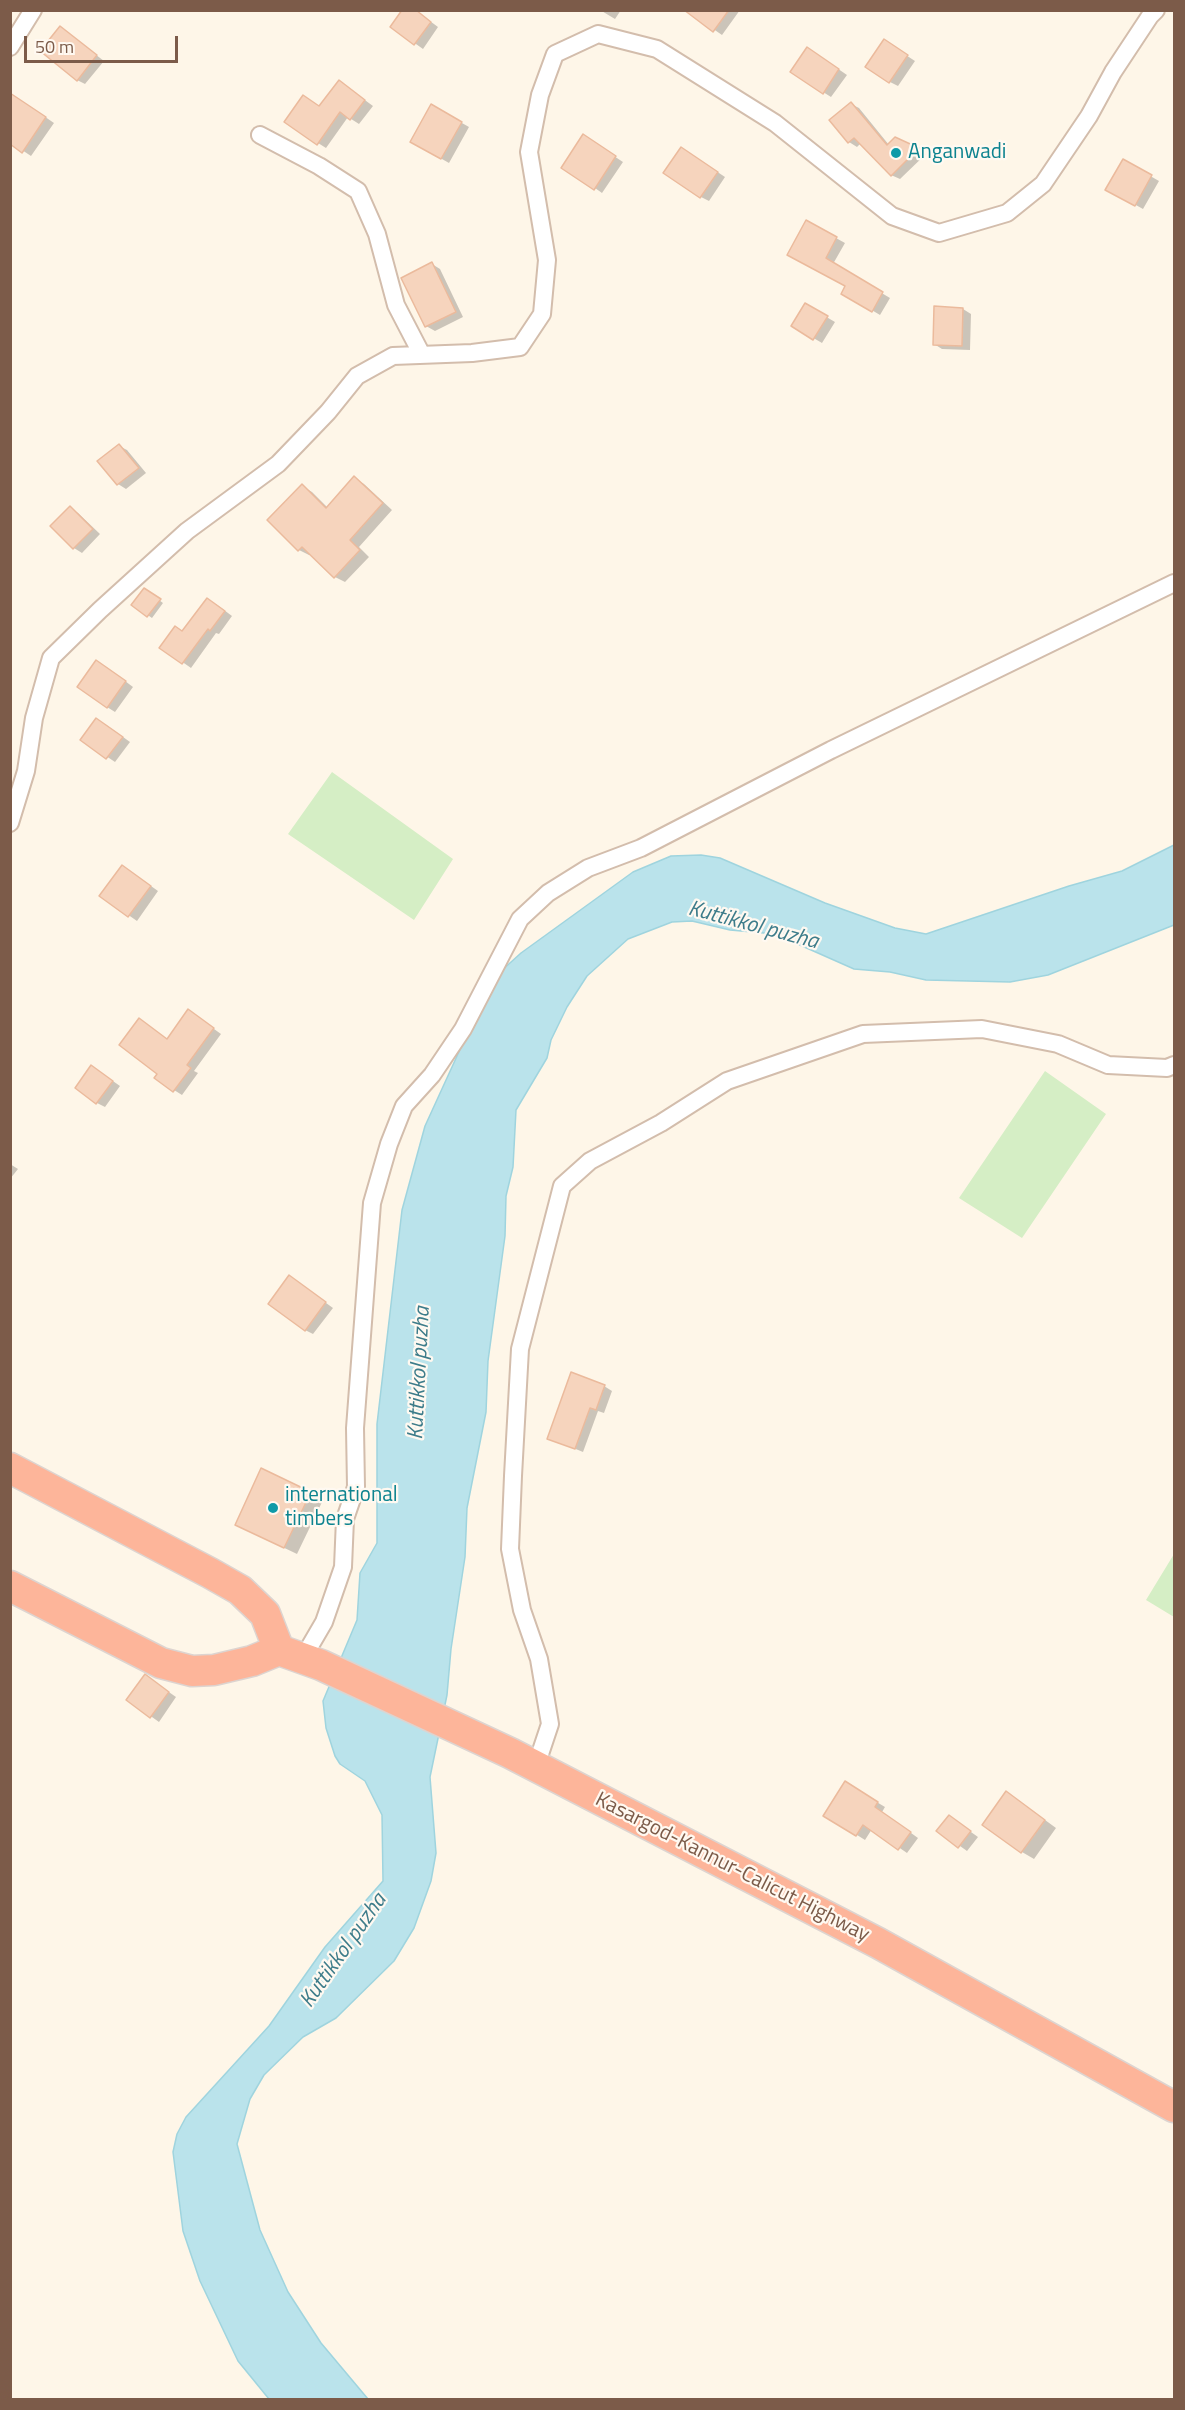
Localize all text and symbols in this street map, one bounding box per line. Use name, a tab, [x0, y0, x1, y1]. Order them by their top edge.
scale bar	[27, 24, 182, 62]
text: 50 m	[35, 33, 74, 60]
place label: Anganwadi	[908, 140, 1006, 166]
marker: Anganwadi	[889, 146, 903, 160]
water label: Kuttikkol puzha	[685, 896, 821, 956]
water label: Kuttikkol puzha	[403, 1306, 437, 1440]
place label: international timbers	[285, 1483, 398, 1533]
marker: international timbers	[266, 1501, 280, 1515]
street label: Kasargod-Kannur-Calicut Highway	[591, 1788, 873, 1948]
water label: Kuttikkol puzha	[295, 1889, 393, 2013]

